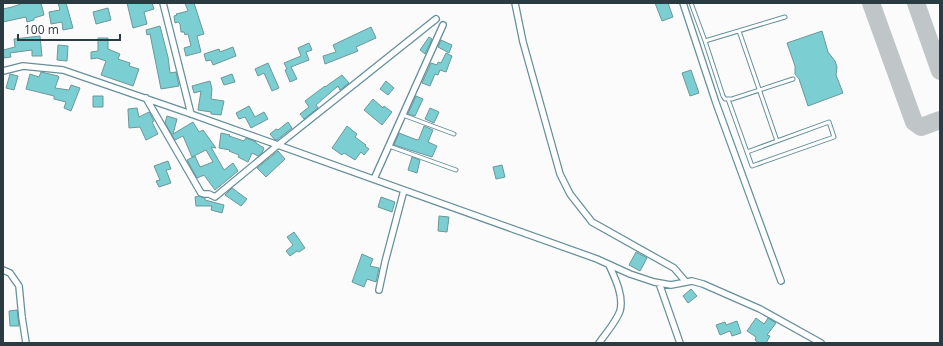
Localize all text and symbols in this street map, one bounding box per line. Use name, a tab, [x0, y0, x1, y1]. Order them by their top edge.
scale bar	[18, 16, 120, 42]
text: 100 m	[24, 21, 59, 38]

